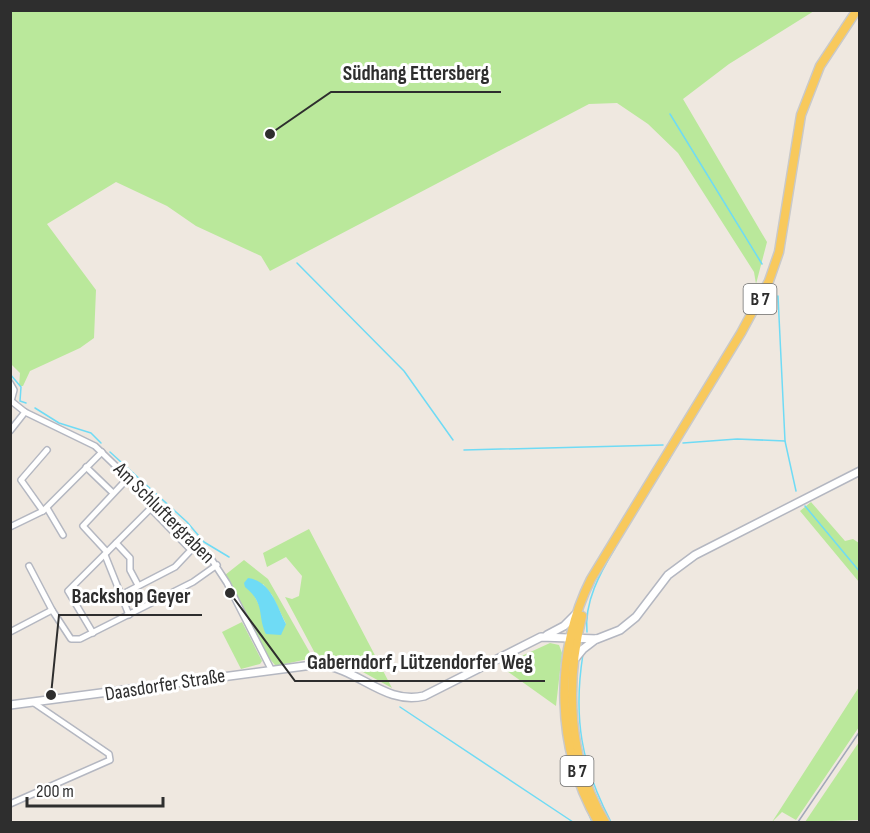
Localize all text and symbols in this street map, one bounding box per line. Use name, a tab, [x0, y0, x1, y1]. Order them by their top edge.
callout: Südhang Ettersberg	[331, 53, 501, 92]
text: Südhang Ettersberg	[343, 61, 489, 86]
road number: B 7	[744, 284, 777, 314]
street label: Am Schluftergraben	[108, 457, 220, 569]
callout: Backshop Geyer	[59, 576, 202, 615]
text: Backshop Geyer	[72, 584, 191, 609]
callout: Gaberndorf, Lützendorfer Weg	[295, 642, 545, 681]
text: Gaberndorf, Lützendorfer Weg	[307, 650, 533, 675]
street label: Daasdorfer Straße	[103, 664, 227, 706]
road number: B 7	[560, 756, 594, 786]
scale bar	[27, 770, 164, 808]
text: 200 m	[36, 781, 74, 802]

